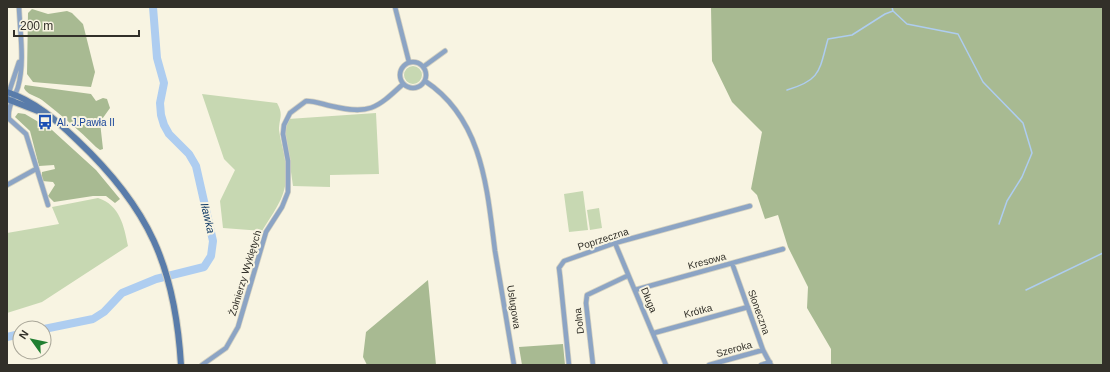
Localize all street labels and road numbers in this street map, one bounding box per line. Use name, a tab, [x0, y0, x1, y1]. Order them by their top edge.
street label: Poprzeczna	[576, 225, 630, 252]
street label: Żołnierzy Wyklętych	[226, 229, 263, 317]
street label: Kresowa	[687, 251, 728, 271]
street label: Usługowa	[505, 284, 523, 330]
street label: Długa	[639, 286, 659, 315]
street label: Słoneczna	[746, 288, 772, 336]
street label: Krótka	[683, 302, 714, 320]
street label: Dolna	[572, 307, 586, 335]
street label: Szeroka	[715, 339, 754, 359]

